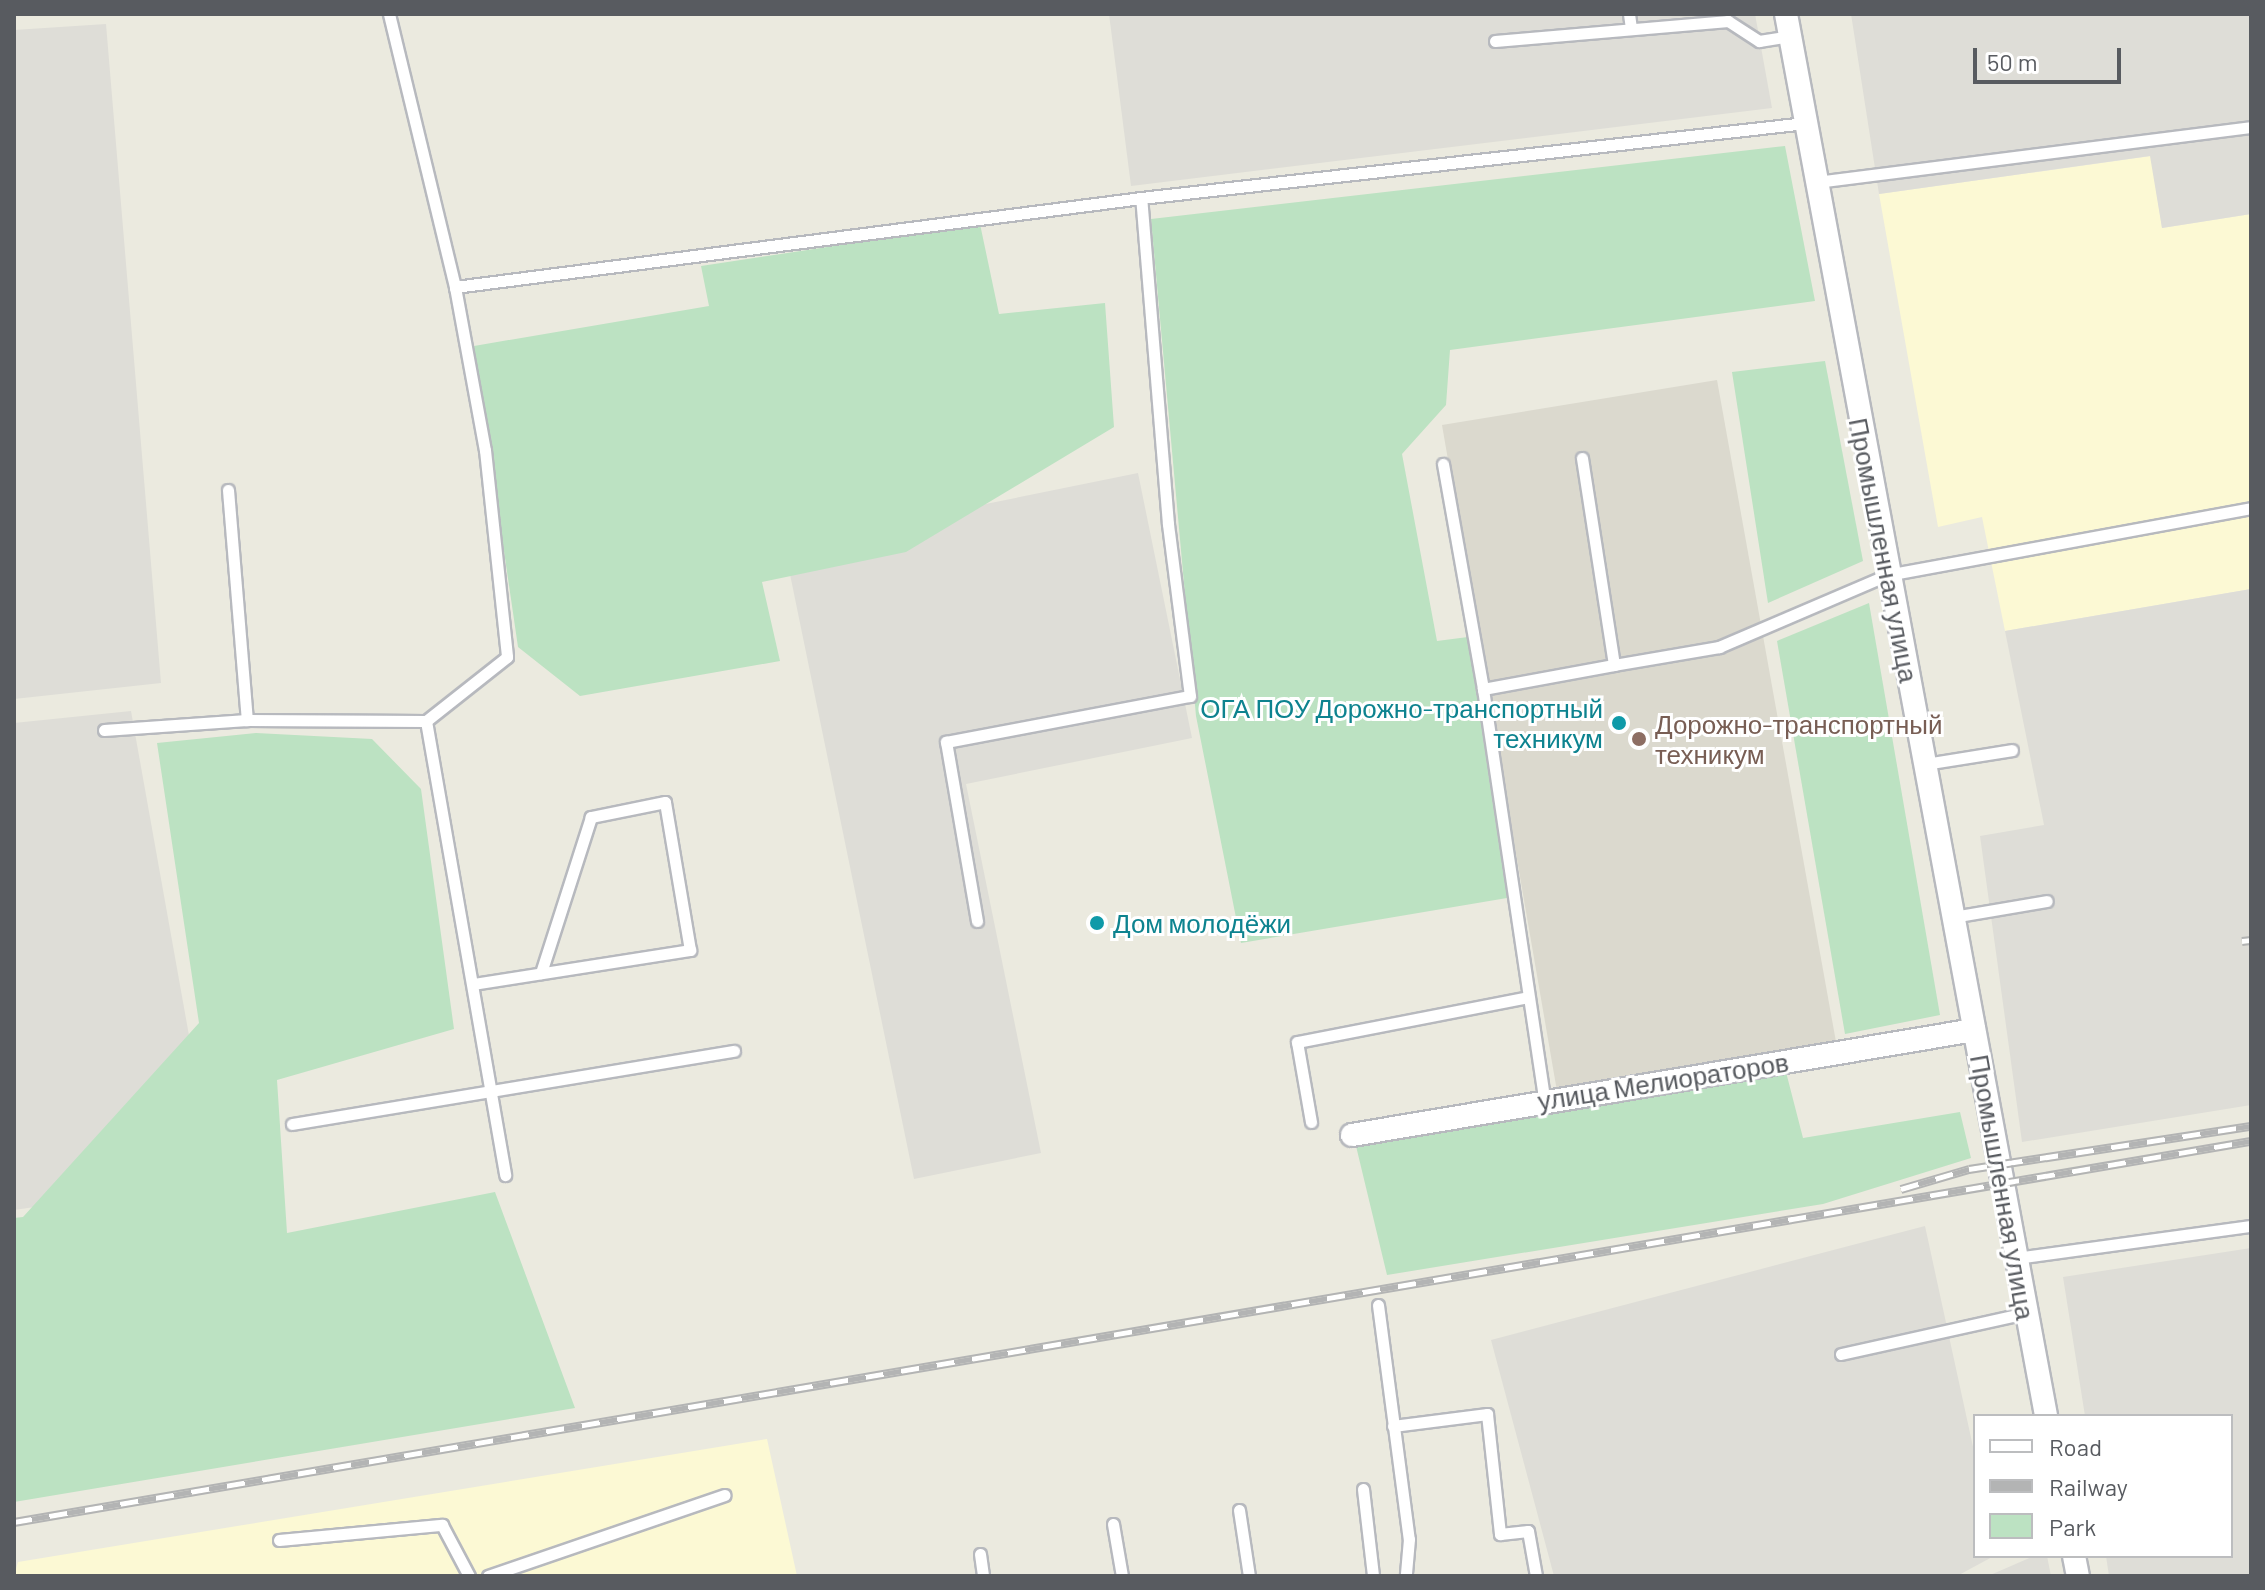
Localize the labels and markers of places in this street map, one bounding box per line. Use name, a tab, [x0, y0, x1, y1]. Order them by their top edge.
place label: ОГА ПОУ Дорожно-транспортный техникум	[1200, 692, 1603, 754]
place label: Дорожно-транспортный техникум	[1655, 708, 1943, 770]
marker: ОГА ПОУ Дорожно-транспортный техникум	[1610, 714, 1628, 732]
marker: Дорожно-транспортный техникум	[1630, 730, 1648, 748]
place label: Дом молодёжи	[1113, 907, 1291, 939]
marker: Дом молодёжи	[1088, 914, 1106, 932]

